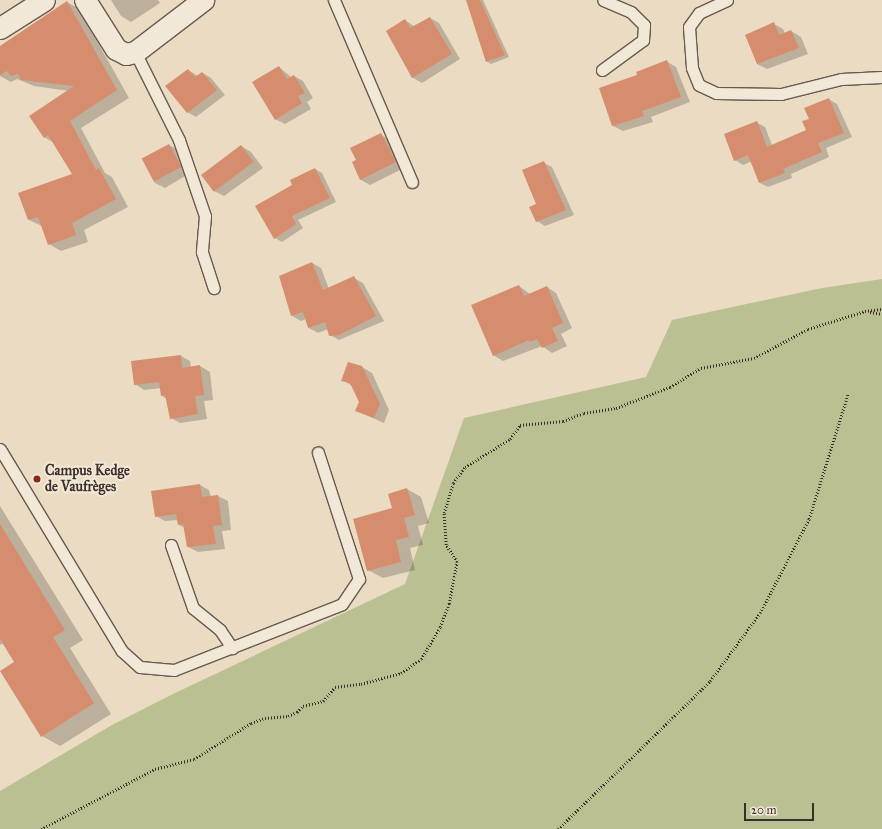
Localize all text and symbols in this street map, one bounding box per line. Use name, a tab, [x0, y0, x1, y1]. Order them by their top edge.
place label: Campus Kedge de Vaufrèges	[45, 463, 130, 496]
marker: Campus Kedge de Vaufrèges	[32, 474, 42, 484]
scale bar	[746, 795, 816, 821]
text: 20 m	[751, 803, 777, 817]

